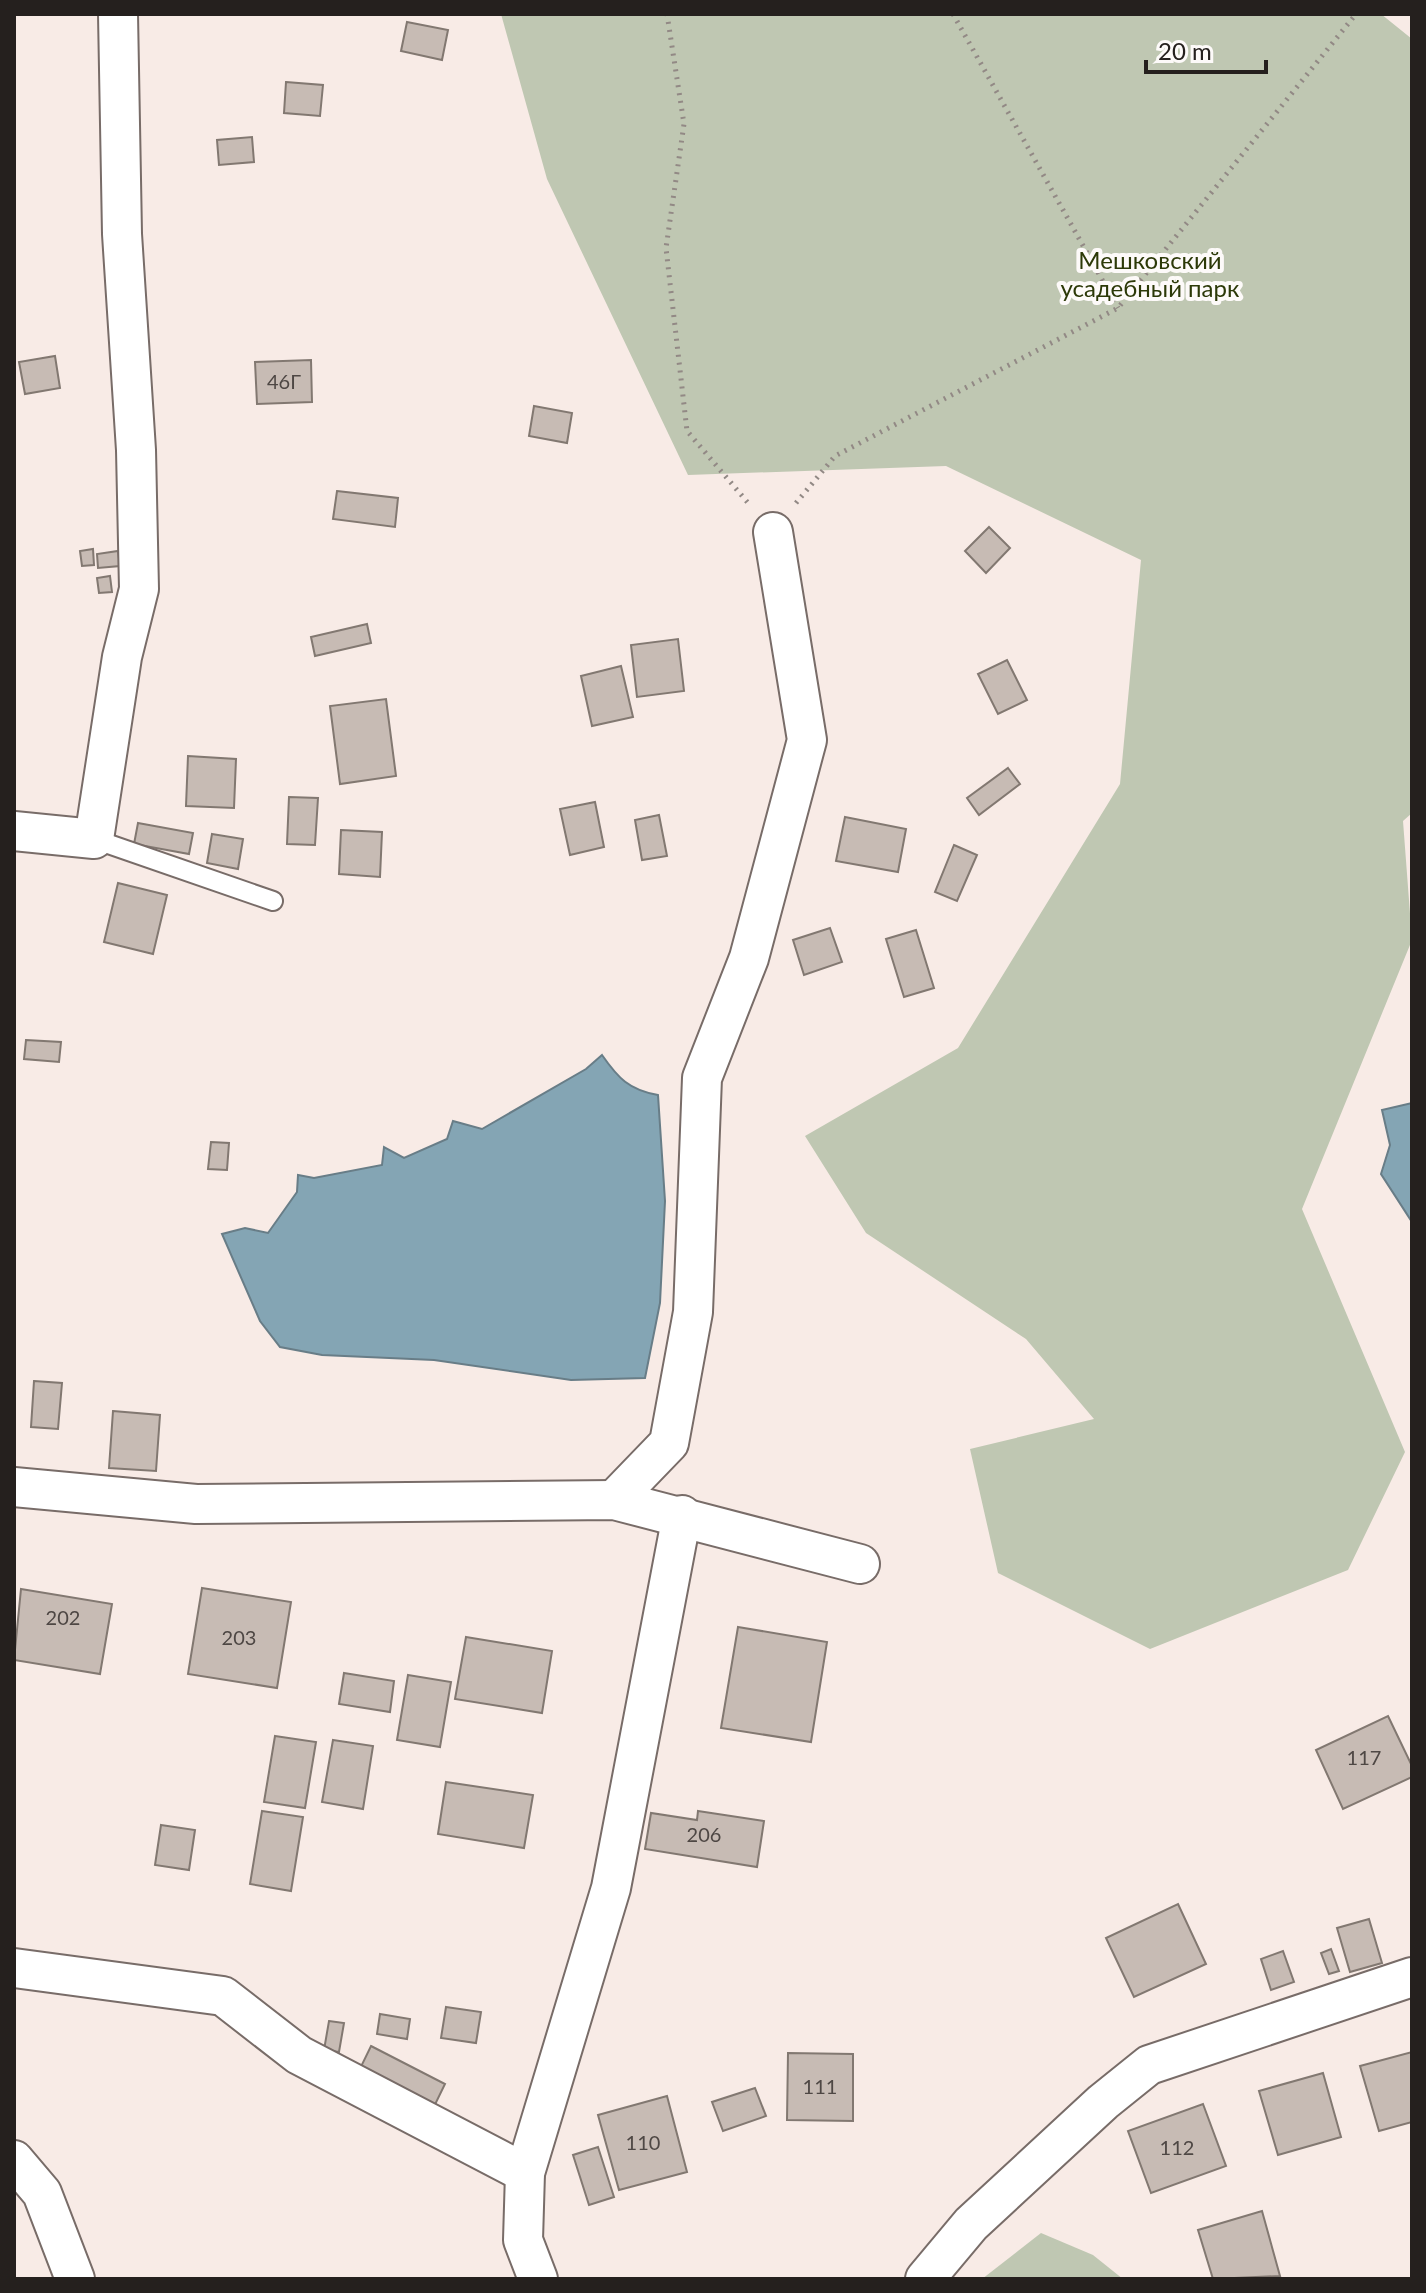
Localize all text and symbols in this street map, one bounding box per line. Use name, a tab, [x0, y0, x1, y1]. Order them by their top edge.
scale bar	[1146, 24, 1266, 74]
text: 20 m	[1158, 36, 1212, 65]
park label: Мешковский усадебный парк	[1061, 245, 1240, 302]
house number: 46Г	[267, 369, 301, 393]
house number: 202	[46, 1605, 80, 1629]
house number: 203	[222, 1625, 256, 1649]
house number: 117	[1347, 1745, 1381, 1769]
house number: 206	[687, 1822, 721, 1846]
house number: 111	[803, 2074, 837, 2098]
house number: 110	[626, 2130, 660, 2154]
house number: 112	[1160, 2135, 1194, 2159]

